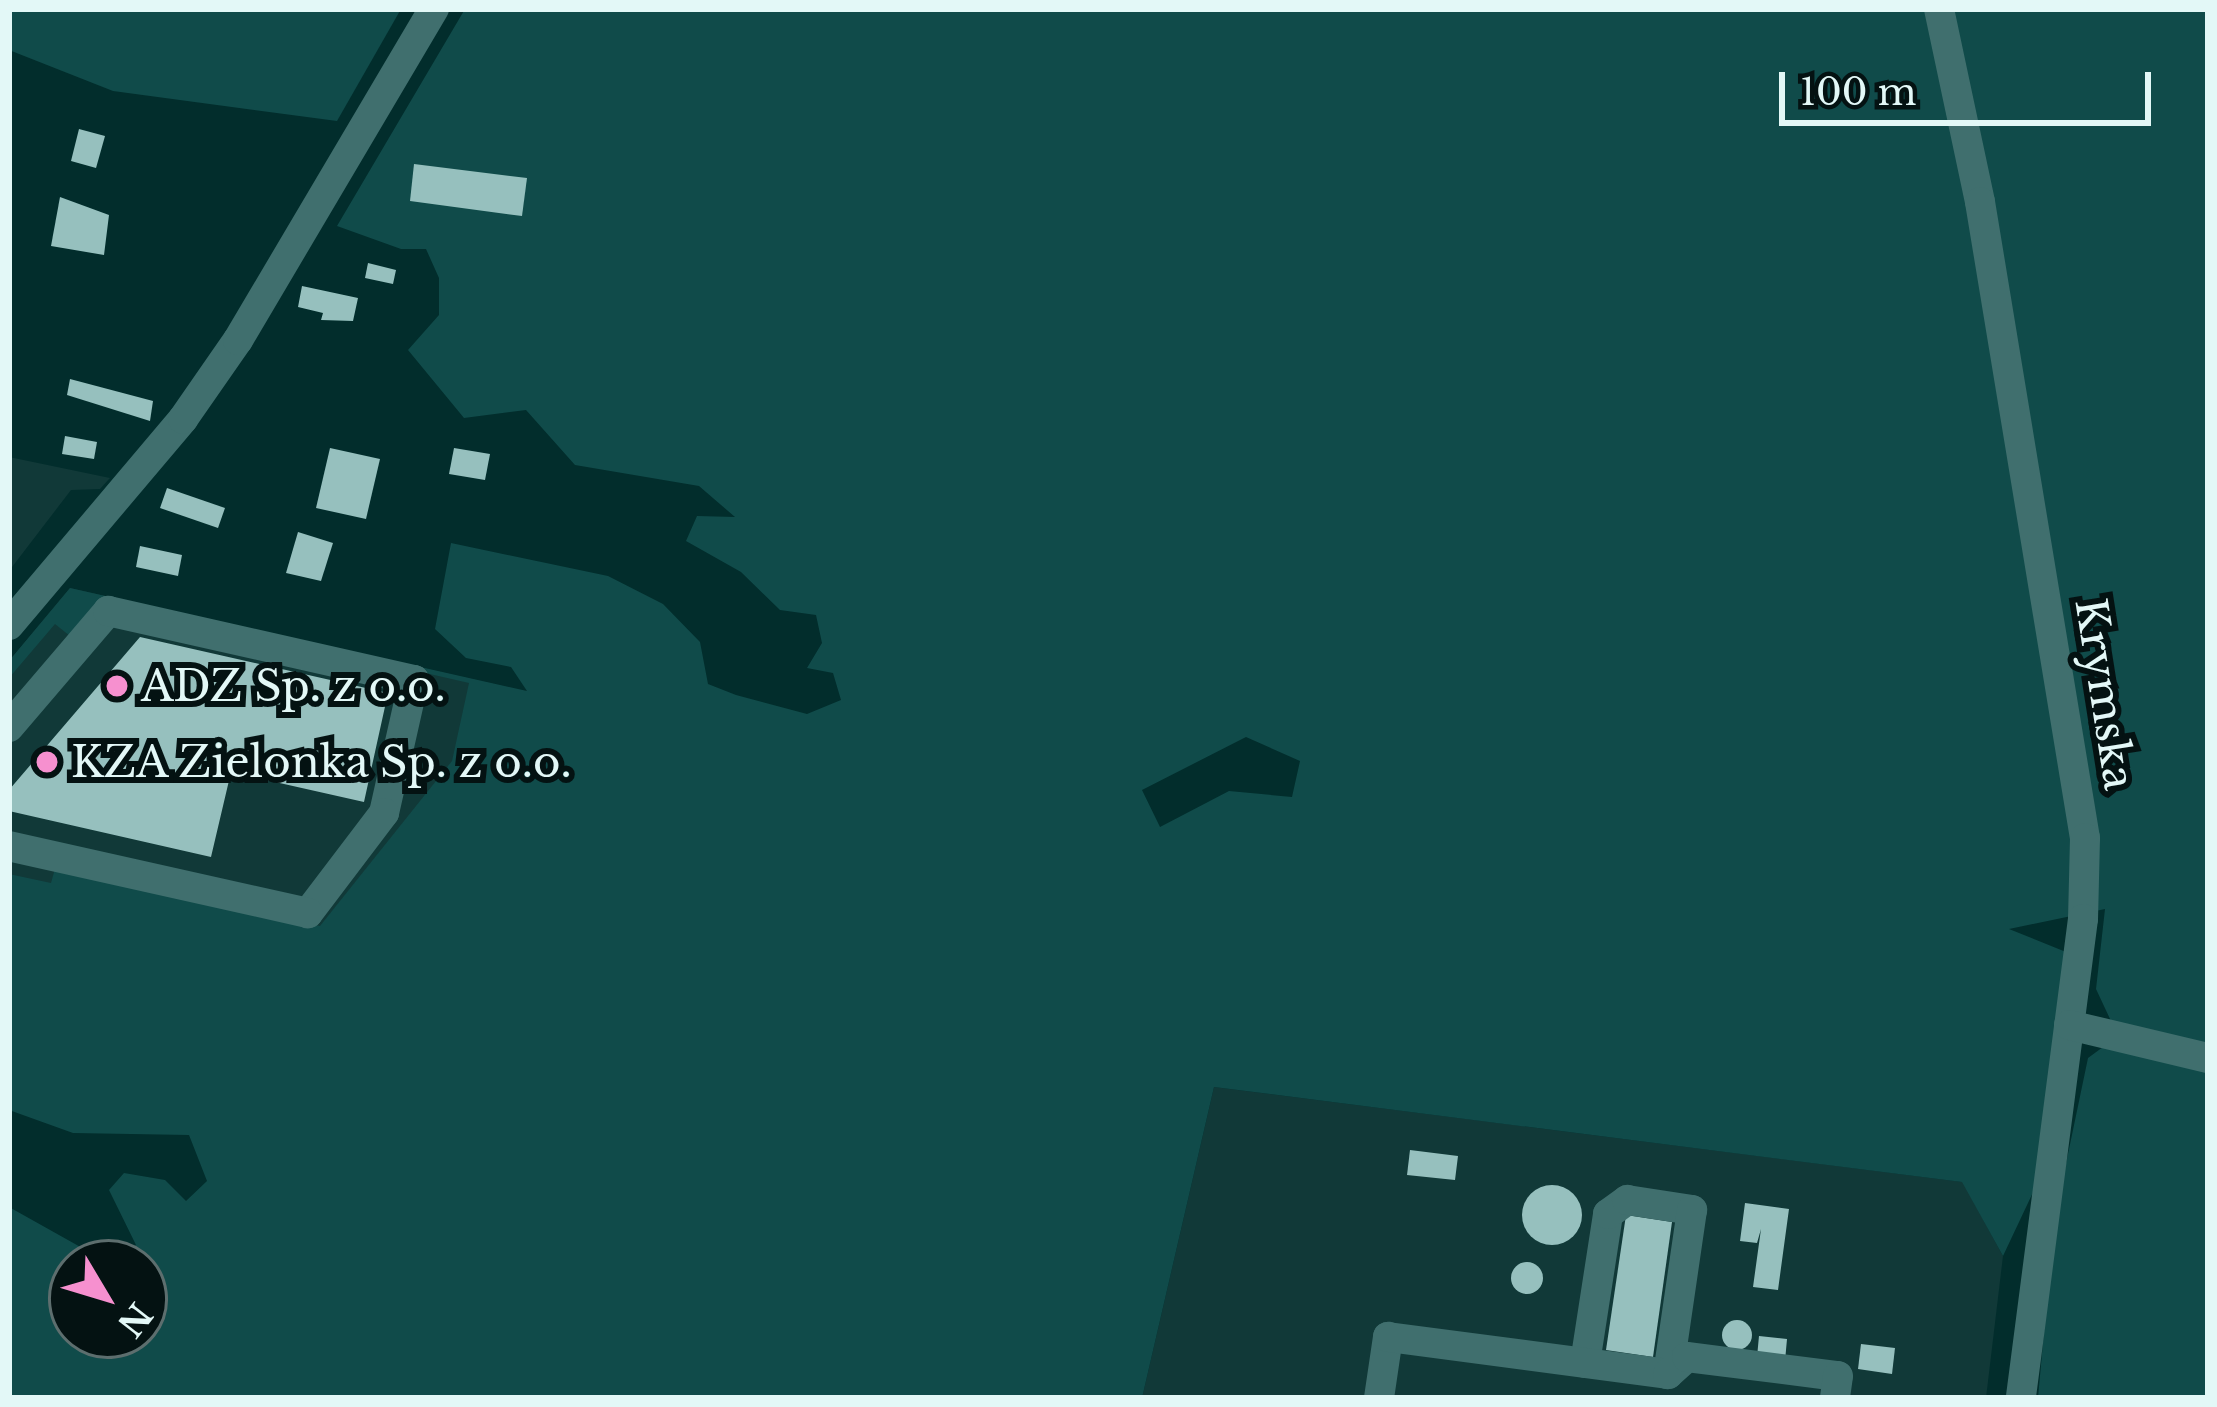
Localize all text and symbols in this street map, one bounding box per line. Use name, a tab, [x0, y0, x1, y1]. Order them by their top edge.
scale bar	[1785, 48, 2157, 122]
text: 100 m	[1800, 70, 1916, 115]
street label: Krymska	[2065, 595, 2145, 793]
place label: ADZ Sp. z o.o.	[141, 661, 446, 711]
marker: ADZ Sp. z o.o.	[104, 673, 130, 699]
place label: KZA Zielonka Sp. z o.o.	[71, 737, 574, 787]
marker: KZA Zielonka Sp. z o.o.	[34, 749, 60, 775]
north arrow	[48, 1239, 168, 1359]
text: N	[109, 1295, 160, 1344]

